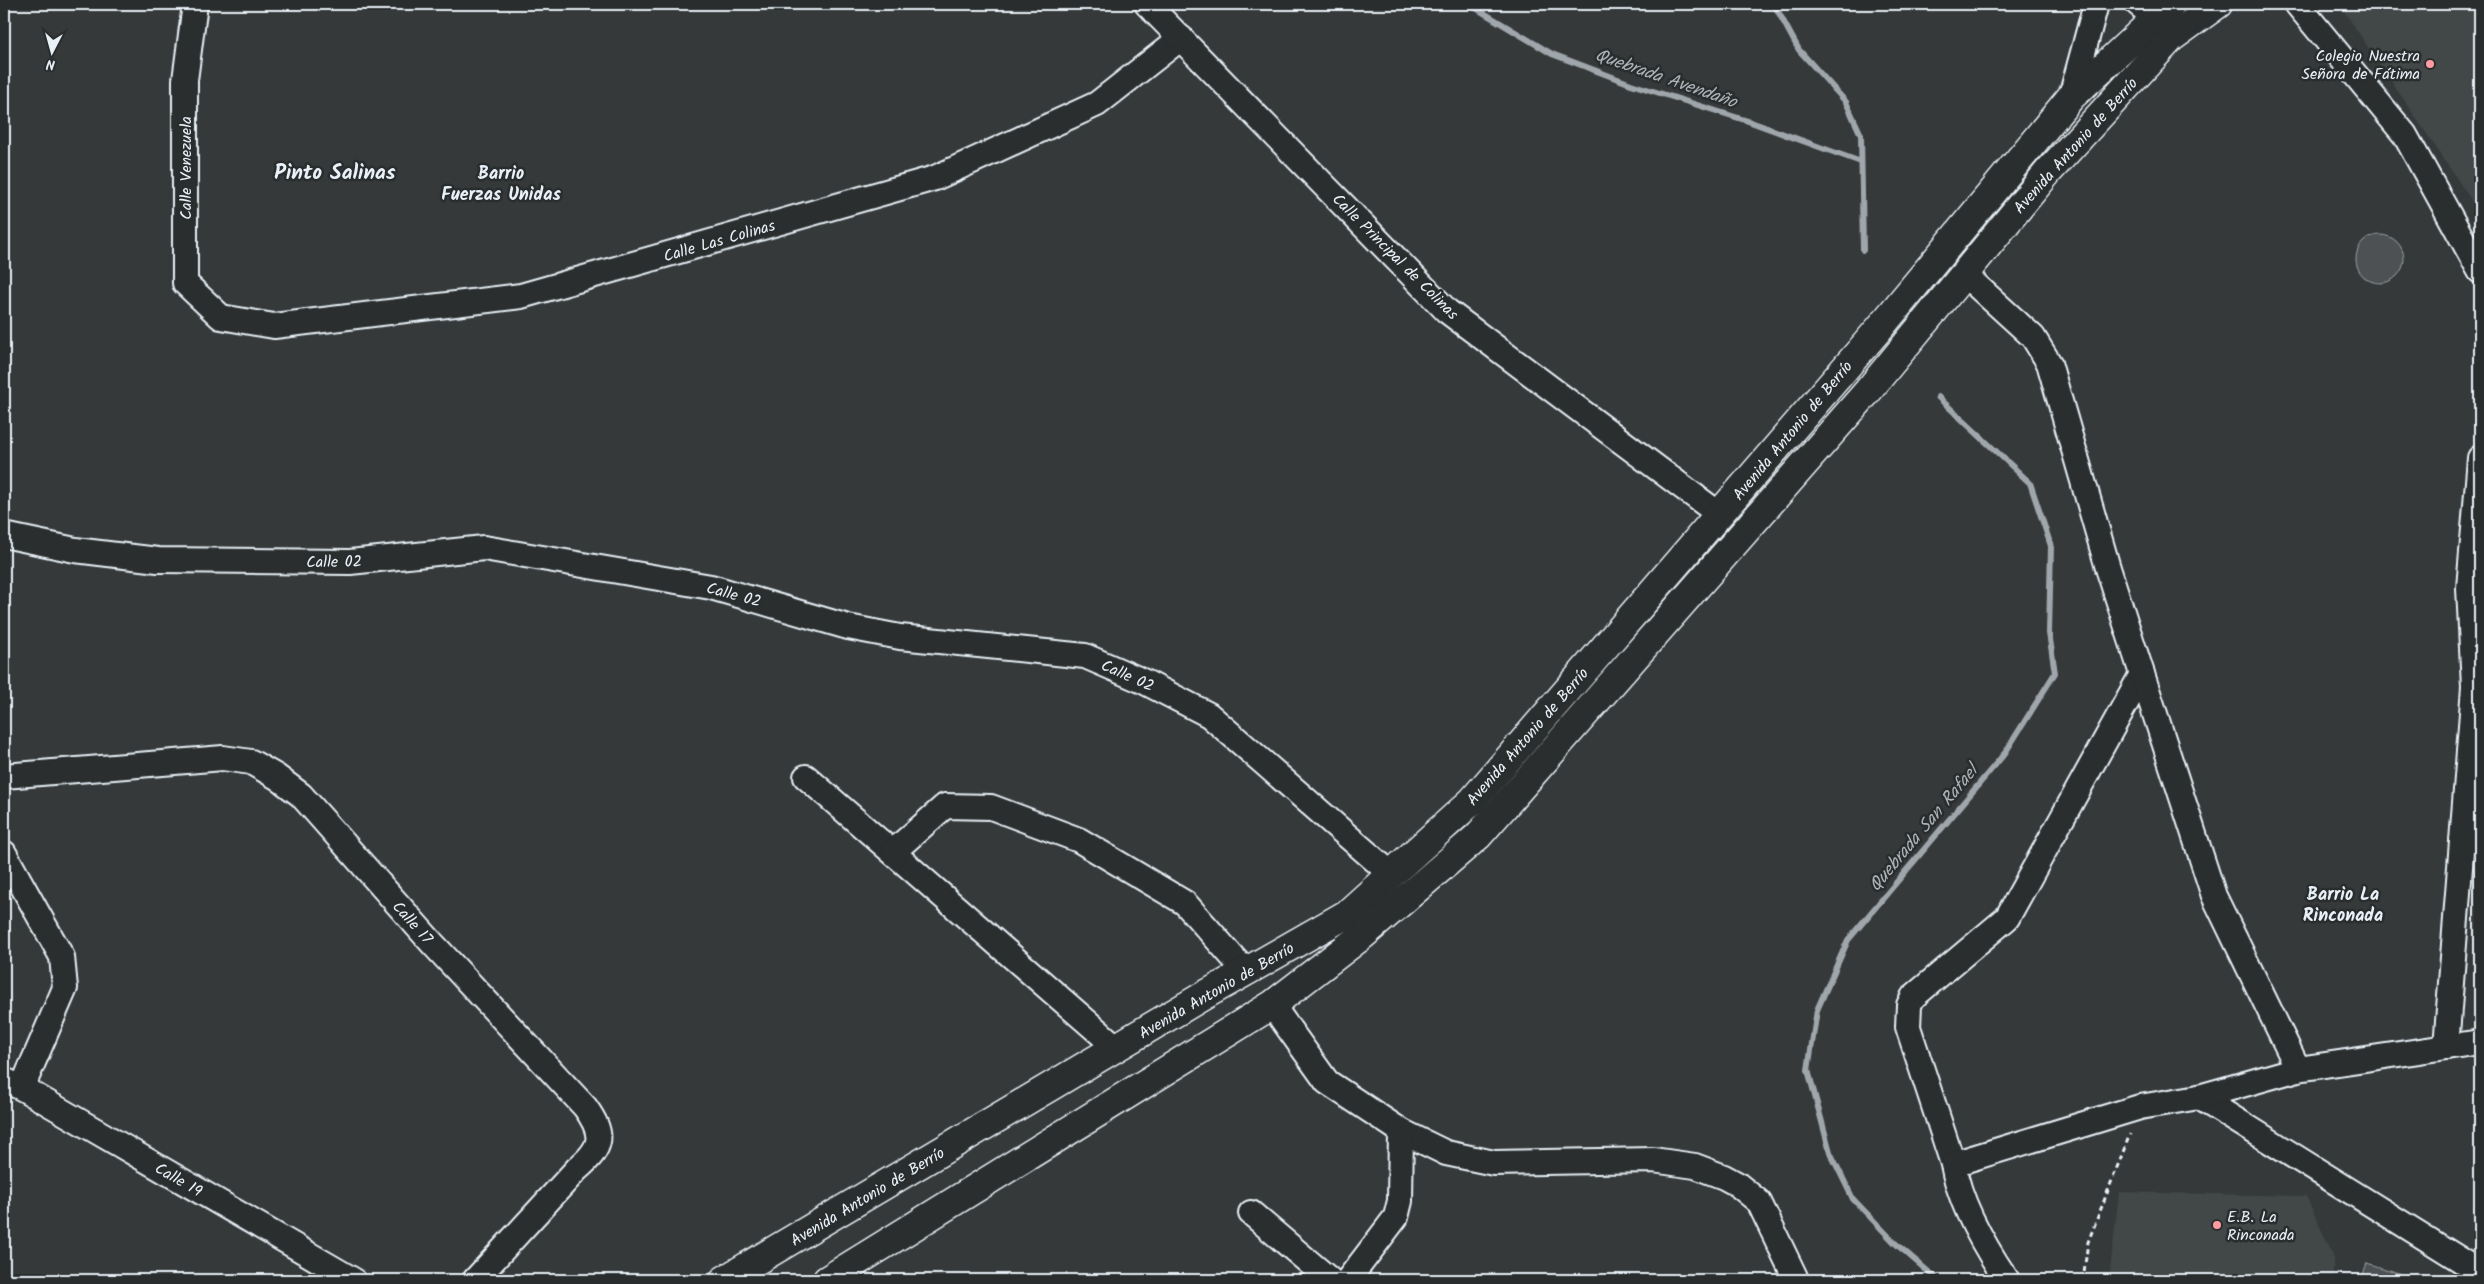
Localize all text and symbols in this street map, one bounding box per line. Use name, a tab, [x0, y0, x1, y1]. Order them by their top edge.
north arrow	[28, 28, 78, 78]
water label: Quebrada Avendaño	[1591, 42, 1742, 118]
place label: Colegio Nuestra Señora de Fátima	[2302, 44, 2420, 87]
text: N	[45, 53, 56, 75]
marker: Colegio Nuestra Señora de Fátima	[2424, 58, 2436, 70]
street label: Avenida Antonio de Berrío	[2008, 72, 2144, 220]
street label: Calle Venezuela	[174, 116, 199, 220]
district label: Pinto Salinas	[274, 157, 396, 190]
district label: Barrio Fuerzas Unidas	[441, 160, 561, 210]
street label: Calle Principal de Colinas	[1326, 188, 1464, 326]
street label: Calle Las Colinas	[660, 213, 779, 269]
street label: Avenida Antonio de Berrío	[1727, 355, 1859, 507]
street label: Calle 02	[306, 550, 362, 575]
street label: Calle 02	[703, 576, 764, 615]
street label: Calle 02	[1097, 654, 1158, 699]
street label: Avenida Antonio de Berrío	[1461, 662, 1595, 812]
water label: Quebrada San Rafael	[1862, 756, 1988, 899]
district label: Barrio La Rinconada	[2303, 881, 2383, 931]
street label: Calle 17	[386, 896, 439, 951]
street label: Avenida Antonio de Berrío	[1134, 936, 1299, 1046]
street label: Avenida Antonio de Berrío	[786, 1141, 950, 1253]
street label: Calle 19	[150, 1157, 207, 1204]
place label: E.B. La Rinconada	[2227, 1205, 2295, 1248]
marker: E.B. La Rinconada	[2211, 1219, 2223, 1231]

